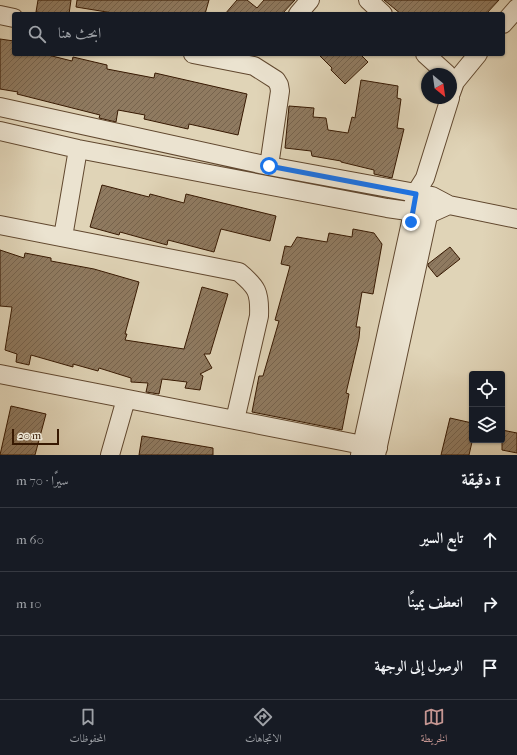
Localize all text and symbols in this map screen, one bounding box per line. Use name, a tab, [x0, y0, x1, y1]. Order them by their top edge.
search box	[12, 12, 505, 56]
icon: search	[26, 23, 48, 45]
text: ابحث هنا	[58, 24, 101, 42]
north arrow	[421, 68, 457, 104]
route start	[260, 157, 278, 175]
route end	[402, 213, 420, 231]
map controls	[469, 371, 505, 443]
button: locate	[469, 371, 505, 407]
button: layers	[469, 407, 505, 443]
scale bar	[12, 427, 59, 446]
text: 20 m	[18, 429, 41, 442]
text: 1 دقيقة	[462, 469, 501, 489]
text: سيرًا · 70 m	[16, 473, 69, 488]
text: تابع السير	[421, 529, 463, 547]
icon: ahead	[479, 529, 501, 551]
text: 60 m	[16, 532, 44, 547]
text: انعطف يمينًا	[408, 593, 463, 611]
icon: right	[479, 593, 501, 615]
text: 10 m	[16, 596, 41, 611]
text: الوصول إلى الوجهة	[374, 657, 463, 675]
icon: arrive	[479, 657, 501, 679]
tab: المحفوظات	[70, 706, 106, 749]
tab: الاتجاهات	[245, 706, 282, 749]
tab: الخريطة	[421, 706, 447, 749]

